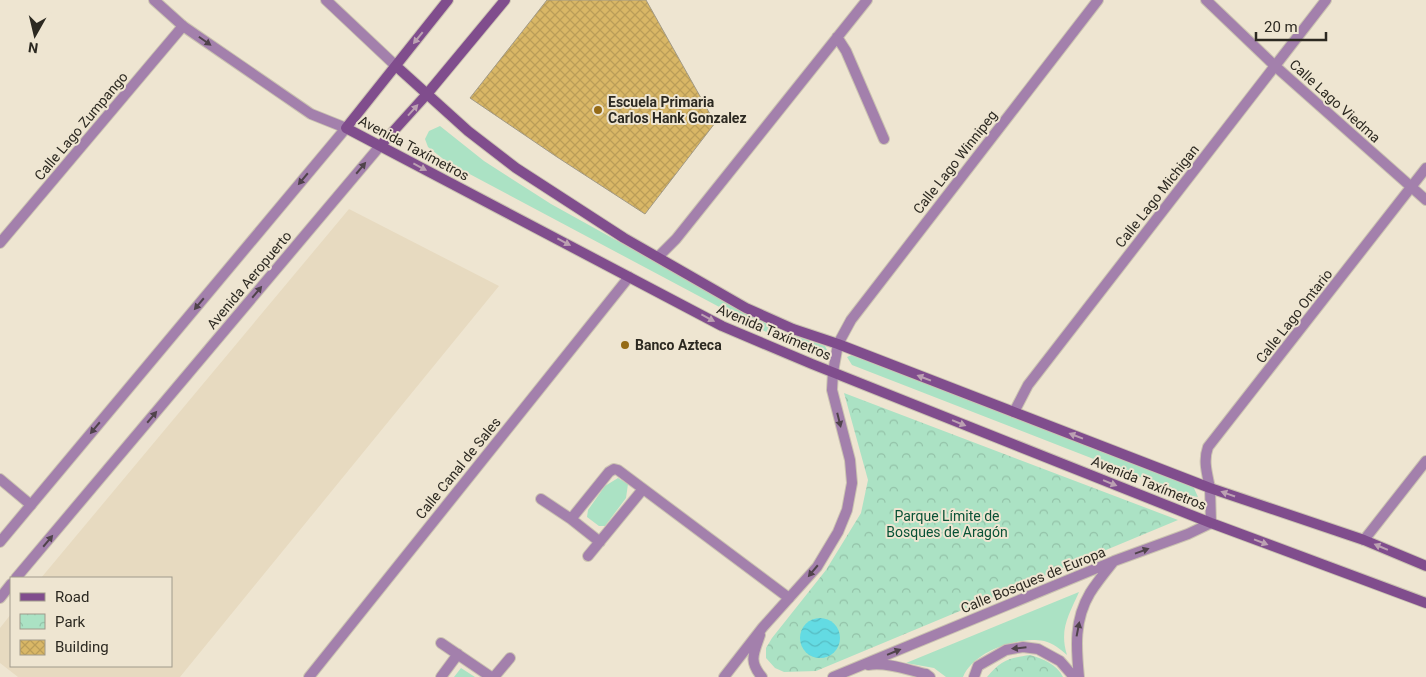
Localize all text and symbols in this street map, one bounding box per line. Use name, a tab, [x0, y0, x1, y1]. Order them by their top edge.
north arrow	[10, 10, 60, 60]
scale bar	[1256, 10, 1326, 42]
text: 20 m	[1264, 18, 1298, 36]
one-way arrow	[412, 31, 423, 44]
one-way arrow	[199, 36, 212, 46]
text: N	[27, 39, 39, 56]
street label: Calle Lago Viedma	[1286, 56, 1384, 146]
street label: Calle Lago Zumpango	[31, 69, 131, 183]
place label: Escuela Primaria Carlos Hank Gonzalez	[608, 94, 747, 126]
one-way arrow	[407, 103, 418, 116]
marker: Escuela Primaria Carlos Hank Gonzalez	[592, 104, 604, 116]
street label: Calle Lago Winnipeg	[910, 107, 1000, 217]
street label: Avenida Taxímetros	[356, 112, 472, 184]
street label: Calle Lago Michigan	[1112, 141, 1202, 251]
one-way arrow	[356, 162, 367, 175]
one-way arrow	[413, 163, 427, 171]
one-way arrow	[298, 172, 309, 185]
street label: Avenida Aeropuerto	[203, 228, 295, 332]
one-way arrow	[557, 238, 571, 246]
street label: Calle Lago Ontario	[1252, 266, 1336, 366]
one-way arrow	[251, 286, 262, 298]
one-way arrow	[194, 297, 205, 310]
street label: Avenida Taxímetros	[715, 301, 833, 363]
one-way arrow	[700, 314, 715, 322]
place label: Banco Azteca	[635, 337, 722, 353]
marker: Banco Azteca	[619, 339, 631, 351]
one-way arrow	[916, 374, 931, 382]
one-way arrow	[147, 410, 158, 423]
one-way arrow	[836, 412, 844, 427]
street label: Calle Canal de Sales	[412, 414, 504, 522]
one-way arrow	[952, 419, 966, 427]
one-way arrow	[89, 422, 101, 434]
one-way arrow	[1068, 432, 1083, 440]
street label: Avenida Taxímetros	[1089, 453, 1209, 513]
one-way arrow	[1103, 479, 1117, 487]
one-way arrow	[1220, 489, 1235, 497]
park label: Parque Límite de Bosques de Aragón	[886, 508, 1008, 540]
one-way arrow	[42, 535, 53, 548]
one-way arrow	[1254, 539, 1269, 546]
one-way arrow	[1374, 543, 1388, 551]
street label: Calle Bosques de Europa	[958, 544, 1108, 616]
one-way arrow	[1135, 547, 1150, 555]
one-way arrow	[808, 565, 819, 578]
legend	[10, 577, 172, 667]
text: Road	[55, 588, 89, 606]
text: Park	[55, 613, 86, 631]
one-way arrow	[1074, 621, 1082, 636]
text: Building	[55, 638, 109, 656]
one-way arrow	[1010, 644, 1026, 652]
one-way arrow	[887, 647, 902, 655]

